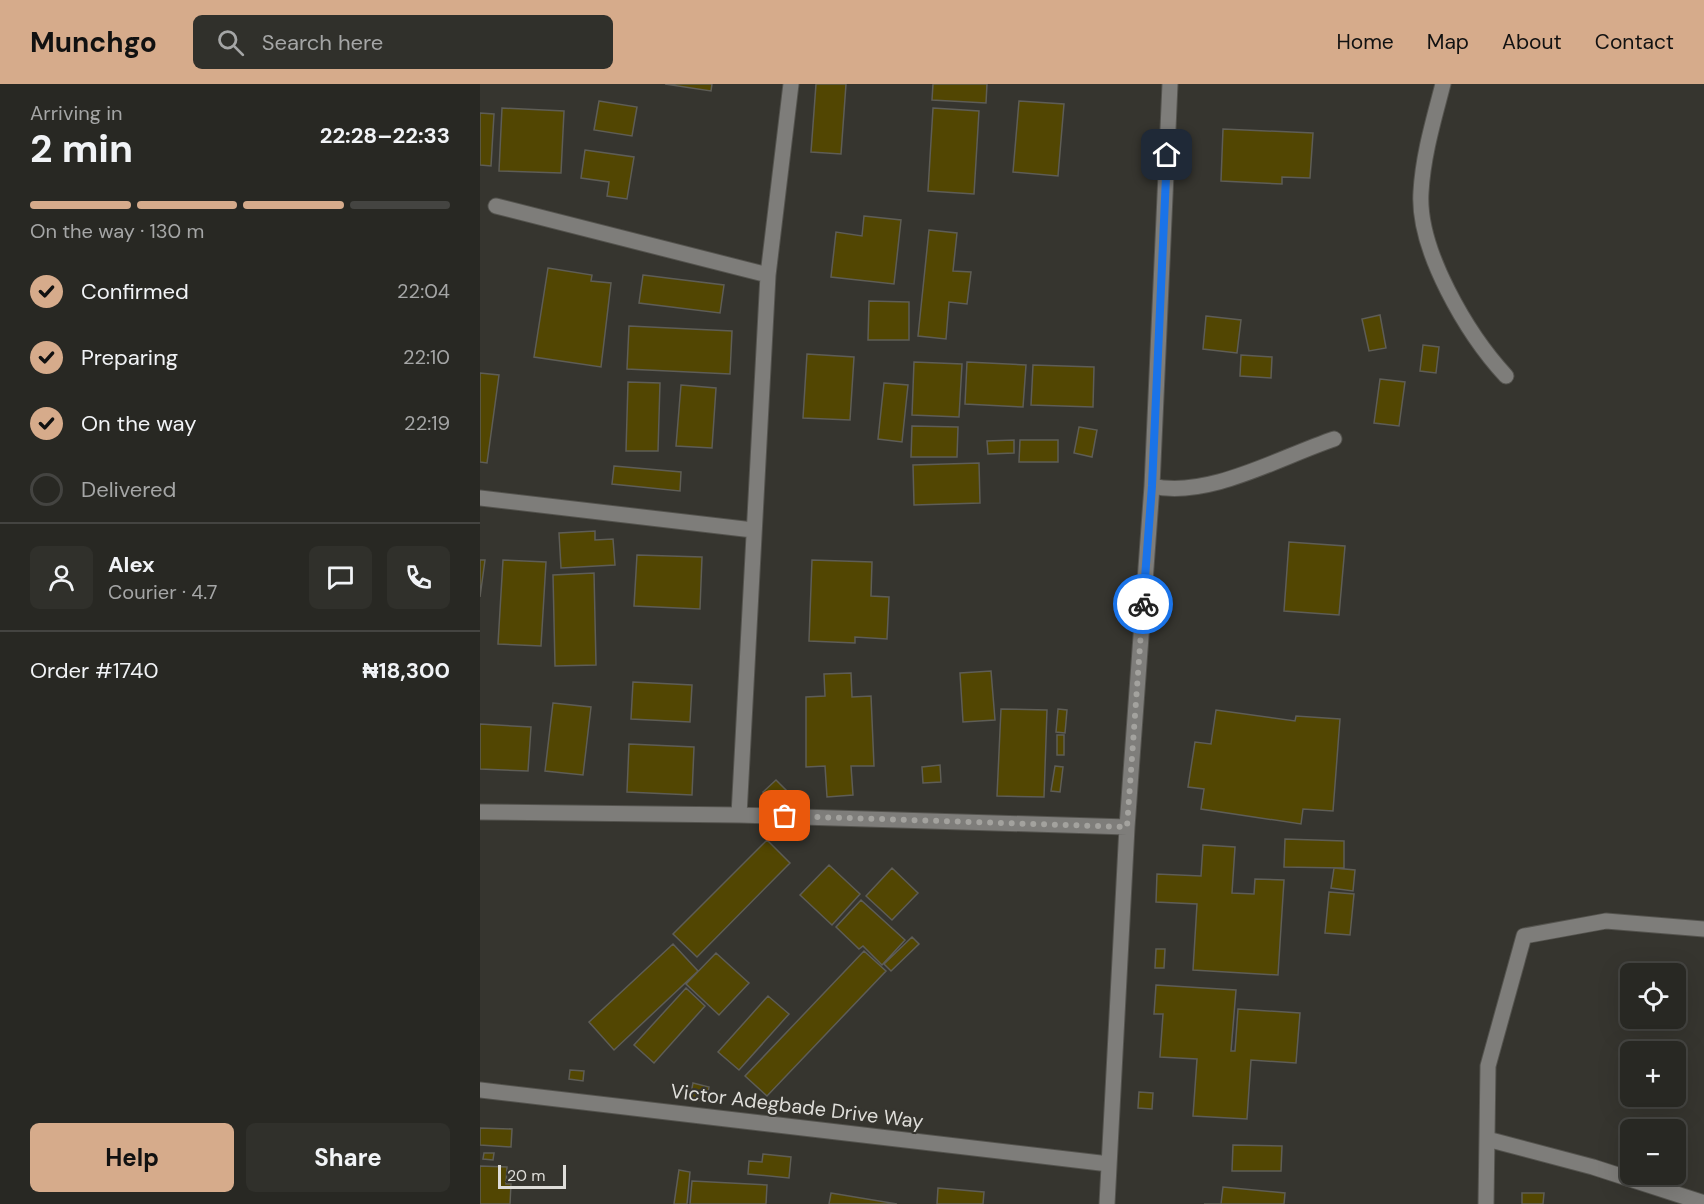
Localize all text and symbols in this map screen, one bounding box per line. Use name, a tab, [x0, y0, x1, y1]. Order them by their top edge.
search box	[193, 15, 613, 69]
text: Munchgo	[30, 24, 157, 61]
icon: search	[214, 26, 247, 59]
text: Search here	[262, 28, 383, 57]
text: Home	[1336, 28, 1394, 56]
text: Map	[1427, 28, 1469, 56]
text: About	[1502, 28, 1562, 56]
text: Contact	[1595, 28, 1674, 56]
text: Arriving in	[30, 100, 122, 126]
text: 22:28–22:33	[320, 121, 450, 150]
text: 2 min	[30, 123, 133, 174]
pin	[1141, 129, 1192, 180]
icon: home	[1150, 138, 1183, 171]
text: On the way · 130 m	[30, 218, 204, 244]
icon: check	[30, 275, 63, 308]
text: Confirmed	[81, 277, 189, 306]
text: 22:04	[397, 278, 450, 304]
icon: check	[30, 341, 63, 374]
text: Preparing	[81, 343, 178, 372]
text: 22:10	[403, 344, 450, 370]
icon: check	[30, 407, 63, 440]
text: On the way	[81, 409, 196, 438]
text: 22:19	[404, 410, 450, 436]
text: Delivered	[81, 475, 176, 504]
button: person	[30, 546, 93, 609]
button: chat	[309, 546, 372, 609]
button: phone	[387, 546, 450, 609]
text: Alex	[108, 550, 155, 579]
courier	[1113, 574, 1173, 634]
text: Courier · 4.7	[108, 579, 217, 605]
icon: bike	[1127, 588, 1160, 621]
text: Order #1740	[30, 656, 158, 685]
text: ₦18,300	[363, 656, 450, 685]
pin	[759, 790, 810, 841]
icon: bag	[768, 799, 801, 832]
map controls	[1620, 963, 1686, 1185]
button: locate	[1620, 963, 1686, 1029]
button: +	[1620, 1041, 1686, 1107]
street label: Victor Adegbade Drive Way	[669, 1078, 925, 1134]
button: −	[1620, 1119, 1686, 1185]
button: Help	[30, 1123, 234, 1192]
button: Share	[246, 1123, 450, 1192]
scale bar	[498, 1162, 566, 1190]
text: 20 m	[507, 1165, 546, 1186]

